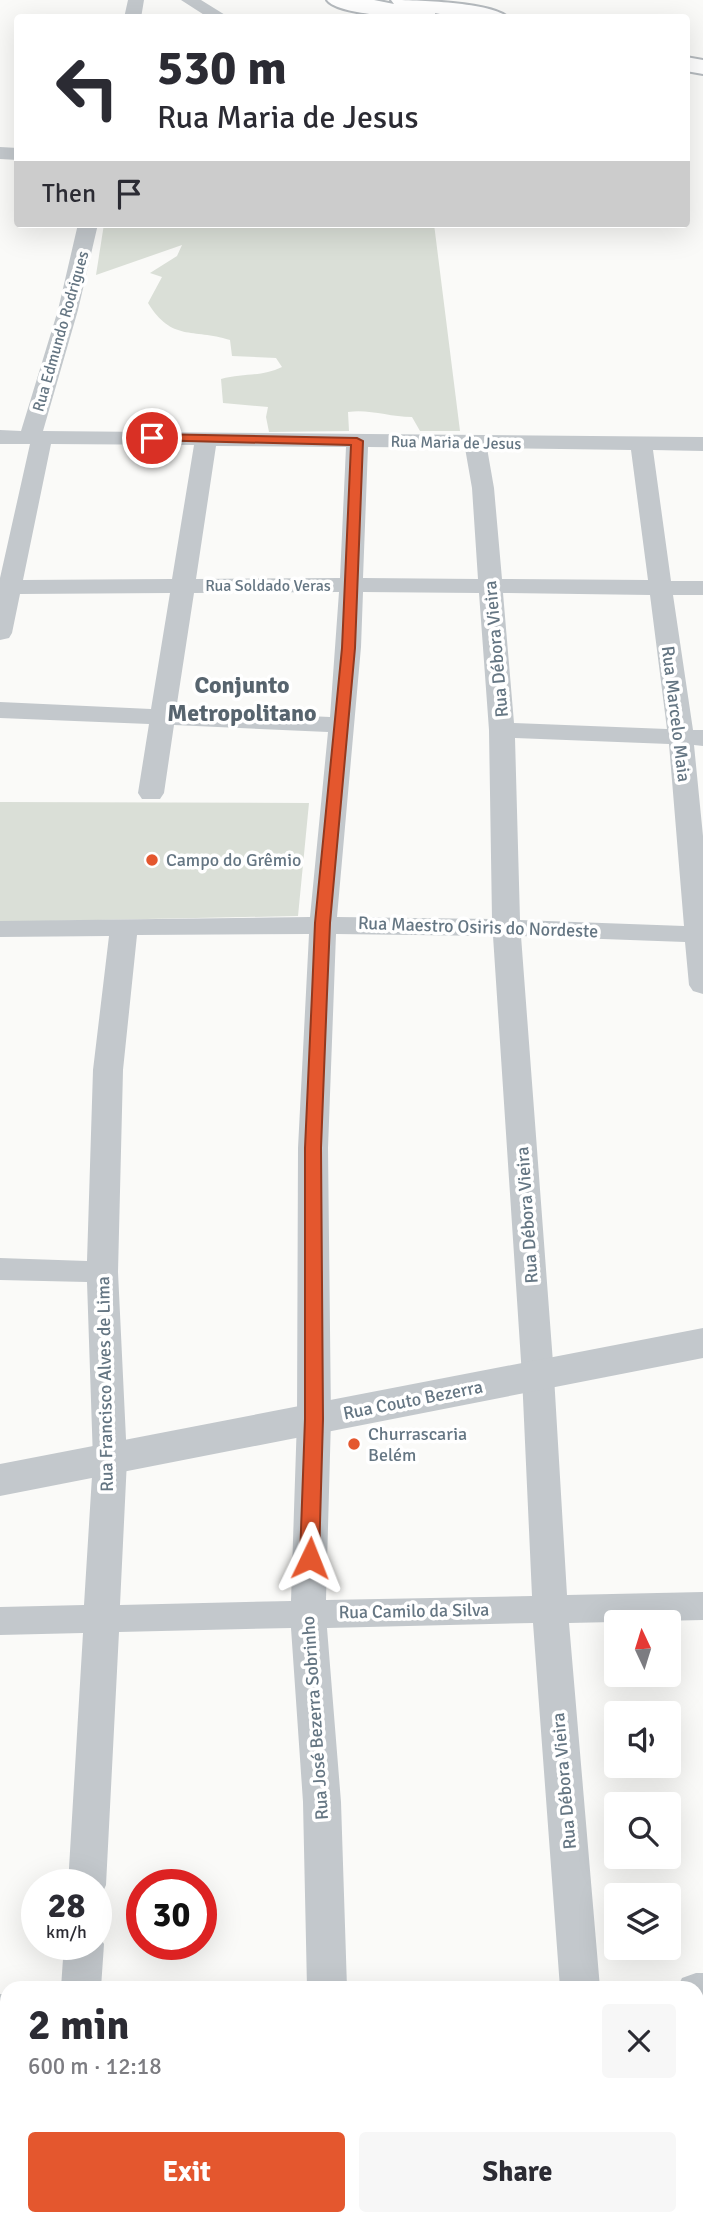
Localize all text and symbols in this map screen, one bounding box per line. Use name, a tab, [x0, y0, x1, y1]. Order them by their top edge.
text: 530 m	[157, 38, 287, 98]
icon: left	[42, 42, 133, 133]
text: Rua Maria de Jesus	[157, 98, 419, 137]
icon: arrive	[110, 175, 148, 213]
text: Then	[42, 178, 96, 210]
street label: Rua Edmundo Rodrigues	[28, 249, 94, 414]
pin	[122, 408, 182, 468]
icon: arrive	[133, 419, 171, 457]
street label: Rua Maria de Jesus	[390, 432, 522, 454]
street label: Rua Soldado Veras	[205, 576, 331, 596]
street label: Rua Débora Vieira	[479, 580, 513, 718]
street label: Rua Marcelo Maia	[657, 645, 695, 783]
district label: Conjunto Metropolitano	[167, 670, 317, 728]
place label: Campo do Grêmio	[166, 849, 301, 871]
marker: Campo do Grêmio	[144, 852, 160, 868]
street label: Rua Maestro Osiris do Nordeste	[357, 912, 599, 942]
street label: Rua Débora Vieira	[511, 1146, 543, 1284]
street label: Rua Francisco Alves de Lima	[92, 1276, 118, 1492]
street label: Rua Couto Bezerra	[341, 1376, 485, 1424]
place label: Churrascaria Belém	[368, 1423, 467, 1466]
marker: Churrascaria Belém	[346, 1436, 362, 1452]
position arrow	[273, 1521, 347, 1595]
street label: Rua Camilo da Silva	[338, 1599, 490, 1623]
north arrow	[604, 1610, 681, 1687]
map controls	[604, 1610, 681, 1960]
street label: Rua José Bezerra Sobrinho	[297, 1615, 333, 1821]
button: sound	[604, 1701, 681, 1778]
street label: Rua Débora Vieira	[547, 1712, 581, 1850]
button: search	[604, 1792, 681, 1869]
speed limit sign: 30	[126, 1869, 217, 1960]
button: layers	[604, 1883, 681, 1960]
text: 28	[48, 1884, 85, 1927]
text: km/h	[46, 1921, 87, 1943]
text: 2 min	[28, 2000, 129, 2051]
button: close	[602, 2004, 676, 2078]
text: 600 m · 12:18	[28, 2052, 162, 2081]
button: Exit	[28, 2132, 345, 2212]
button: Share	[359, 2132, 676, 2212]

